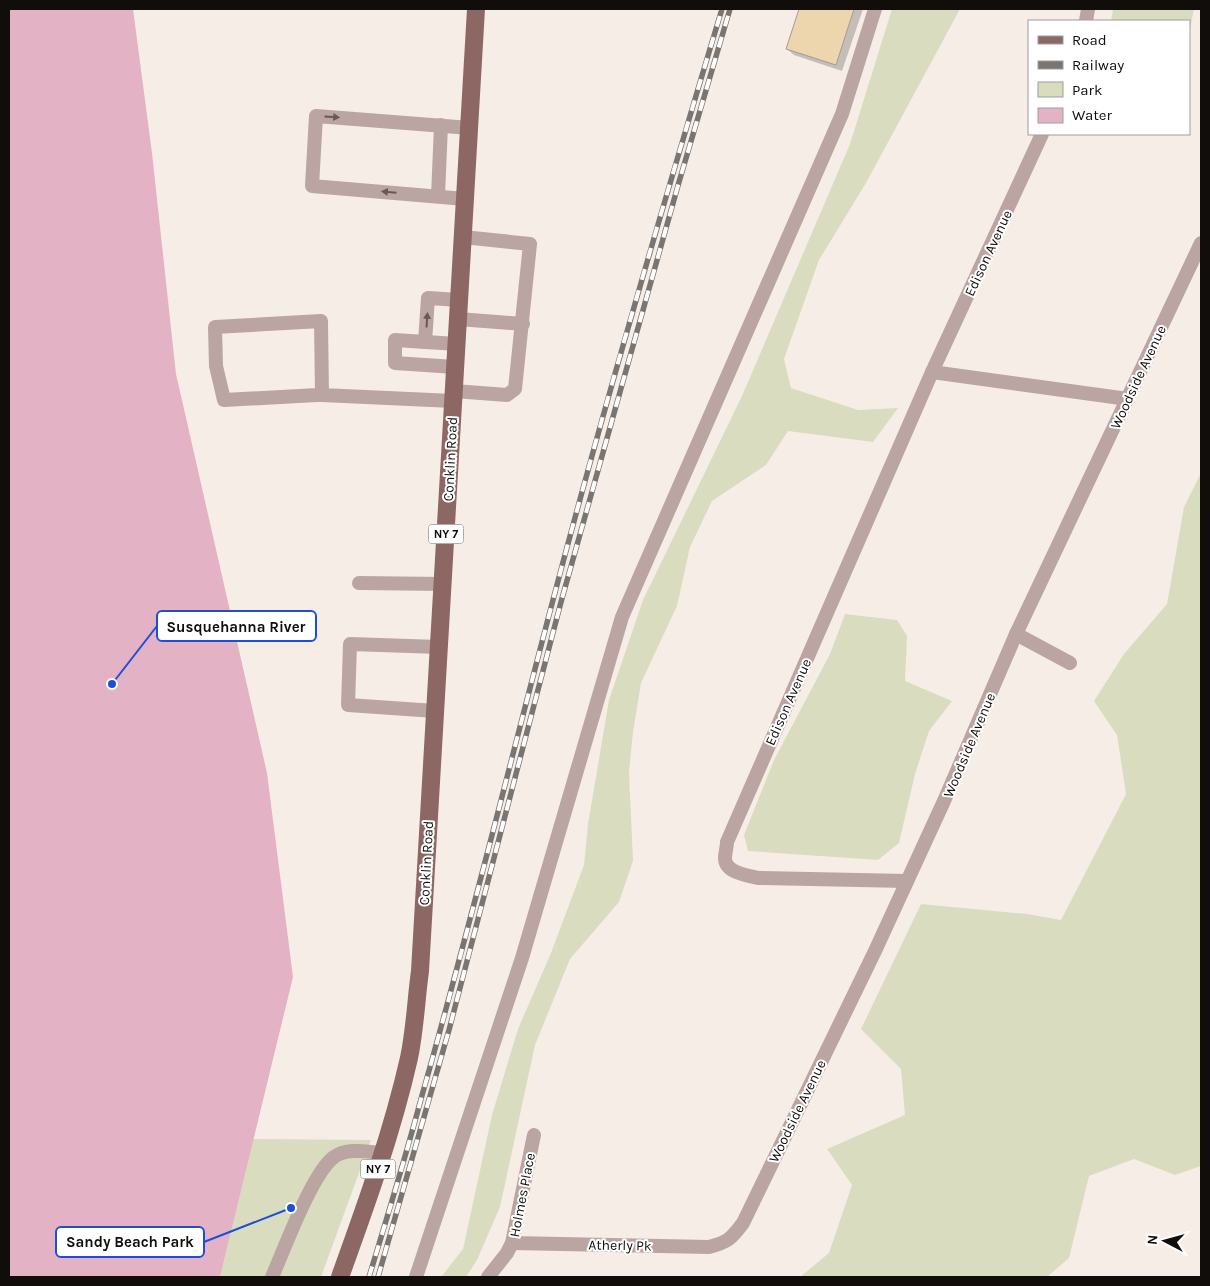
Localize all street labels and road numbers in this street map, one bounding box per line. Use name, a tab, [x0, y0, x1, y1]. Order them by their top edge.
street label: Edison Avenue	[961, 207, 1016, 299]
street label: Woodside Avenue	[1107, 323, 1170, 432]
street label: Conklin Road	[440, 416, 461, 502]
road number: NY 7	[428, 524, 464, 544]
street label: Edison Avenue	[762, 656, 815, 748]
street label: Woodside Avenue	[940, 690, 999, 800]
street label: Conklin Road	[416, 820, 437, 906]
street label: Woodside Avenue	[765, 1057, 830, 1165]
street label: Holmes Place	[506, 1151, 539, 1239]
road number: NY 7	[360, 1160, 396, 1178]
street label: Atherly Pk	[588, 1236, 652, 1255]

